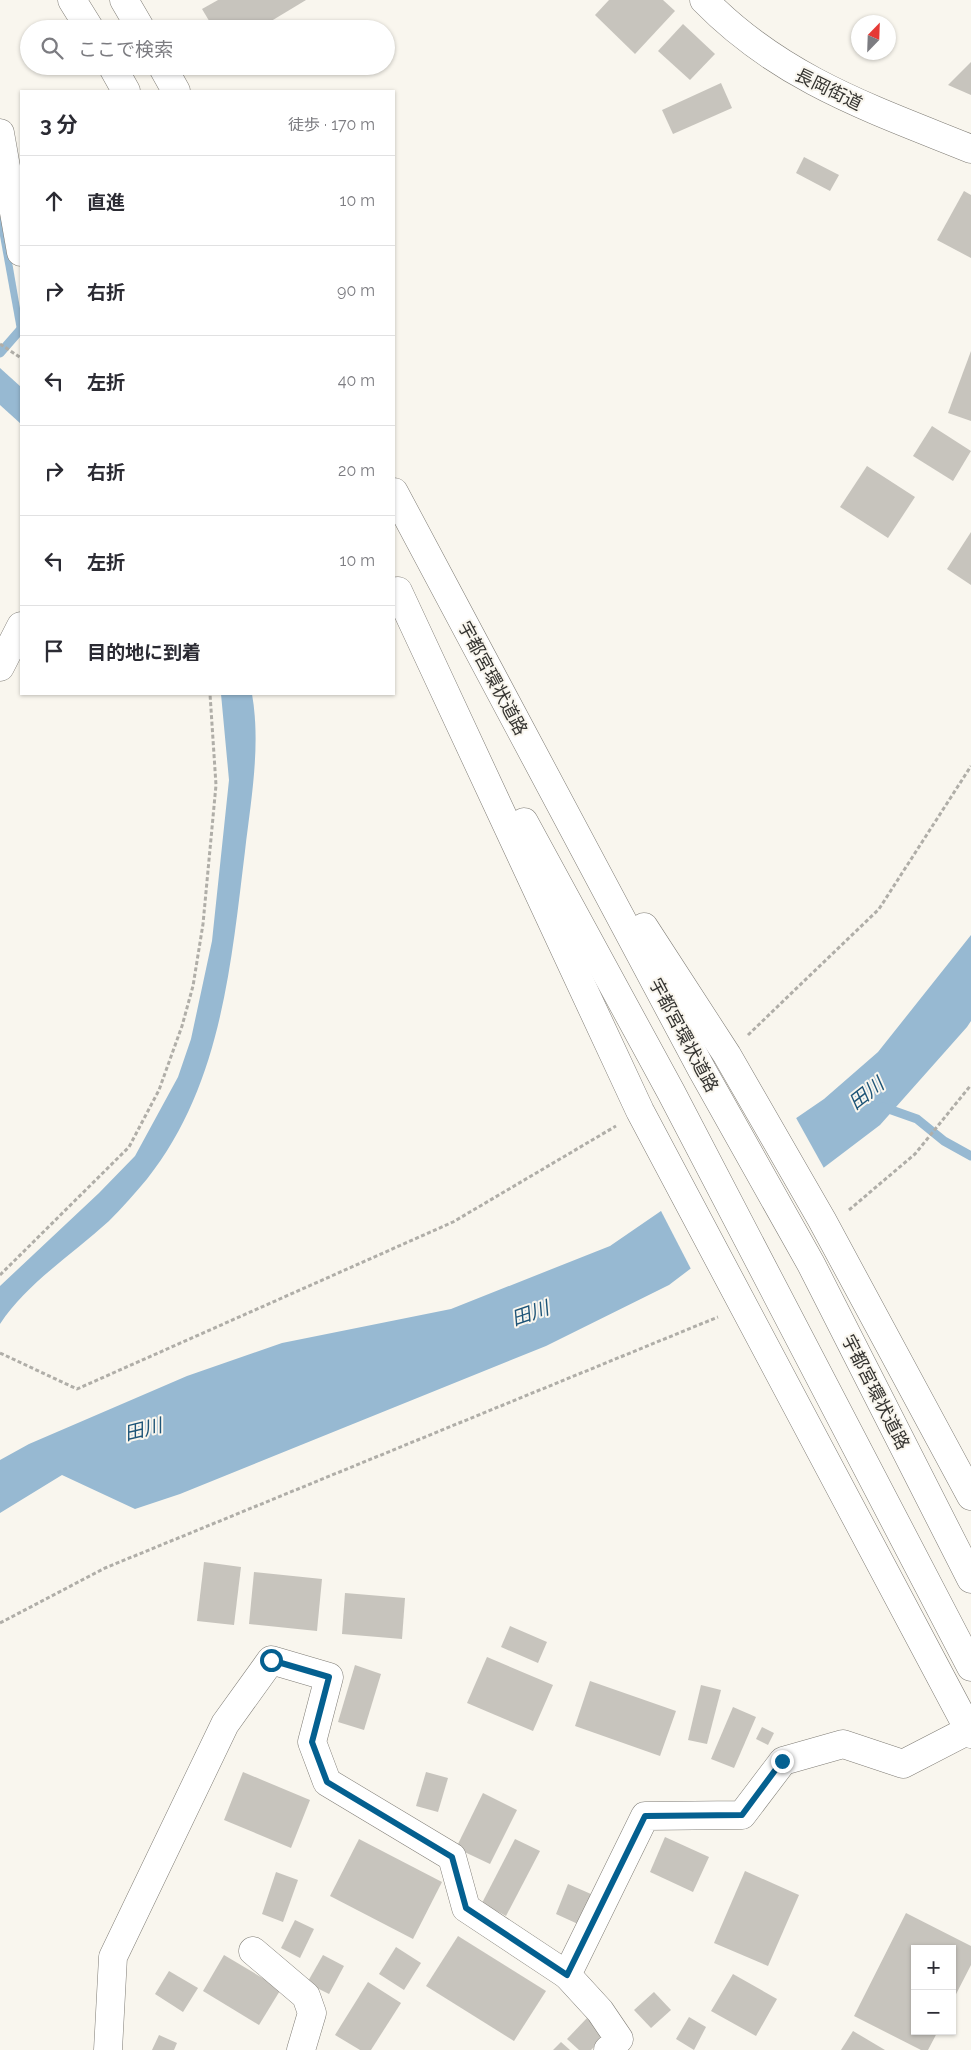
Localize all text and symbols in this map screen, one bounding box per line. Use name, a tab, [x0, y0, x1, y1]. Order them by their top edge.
north arrow	[851, 15, 896, 60]
search box	[20, 20, 395, 75]
icon: search	[38, 34, 66, 62]
text: ここで検索	[78, 38, 173, 60]
street label: 長岡街道	[792, 64, 866, 114]
text: 3 分	[40, 112, 78, 137]
text: 徒歩 · 170 m	[288, 115, 375, 134]
icon: ahead	[40, 187, 68, 215]
text: 直進	[87, 191, 125, 213]
text: 10 m	[340, 191, 375, 210]
icon: right	[40, 277, 68, 305]
text: 右折	[87, 281, 125, 303]
text: 90 m	[337, 281, 375, 300]
icon: left	[40, 367, 68, 395]
text: 左折	[87, 371, 125, 393]
text: 40 m	[338, 371, 375, 390]
icon: right	[40, 457, 68, 485]
text: 右折	[87, 461, 125, 483]
text: 20 m	[338, 461, 375, 480]
icon: left	[40, 547, 68, 575]
text: 左折	[87, 551, 125, 573]
text: 10 m	[340, 551, 375, 570]
street label: 宇都宮環状道路	[454, 617, 532, 739]
icon: arrive	[40, 637, 68, 665]
text: 目的地に到着	[87, 641, 201, 663]
street label: 宇都宮環状道路	[645, 974, 723, 1096]
water label: 田川	[844, 1071, 889, 1113]
water label: 田川	[508, 1296, 553, 1330]
street label: 宇都宮環状道路	[838, 1331, 914, 1453]
water label: 田川	[122, 1413, 166, 1444]
route start	[260, 1649, 283, 1672]
route end	[771, 1750, 794, 1773]
map controls	[911, 1945, 956, 2035]
button: +	[911, 1945, 956, 1990]
button: −	[911, 1990, 956, 2035]

